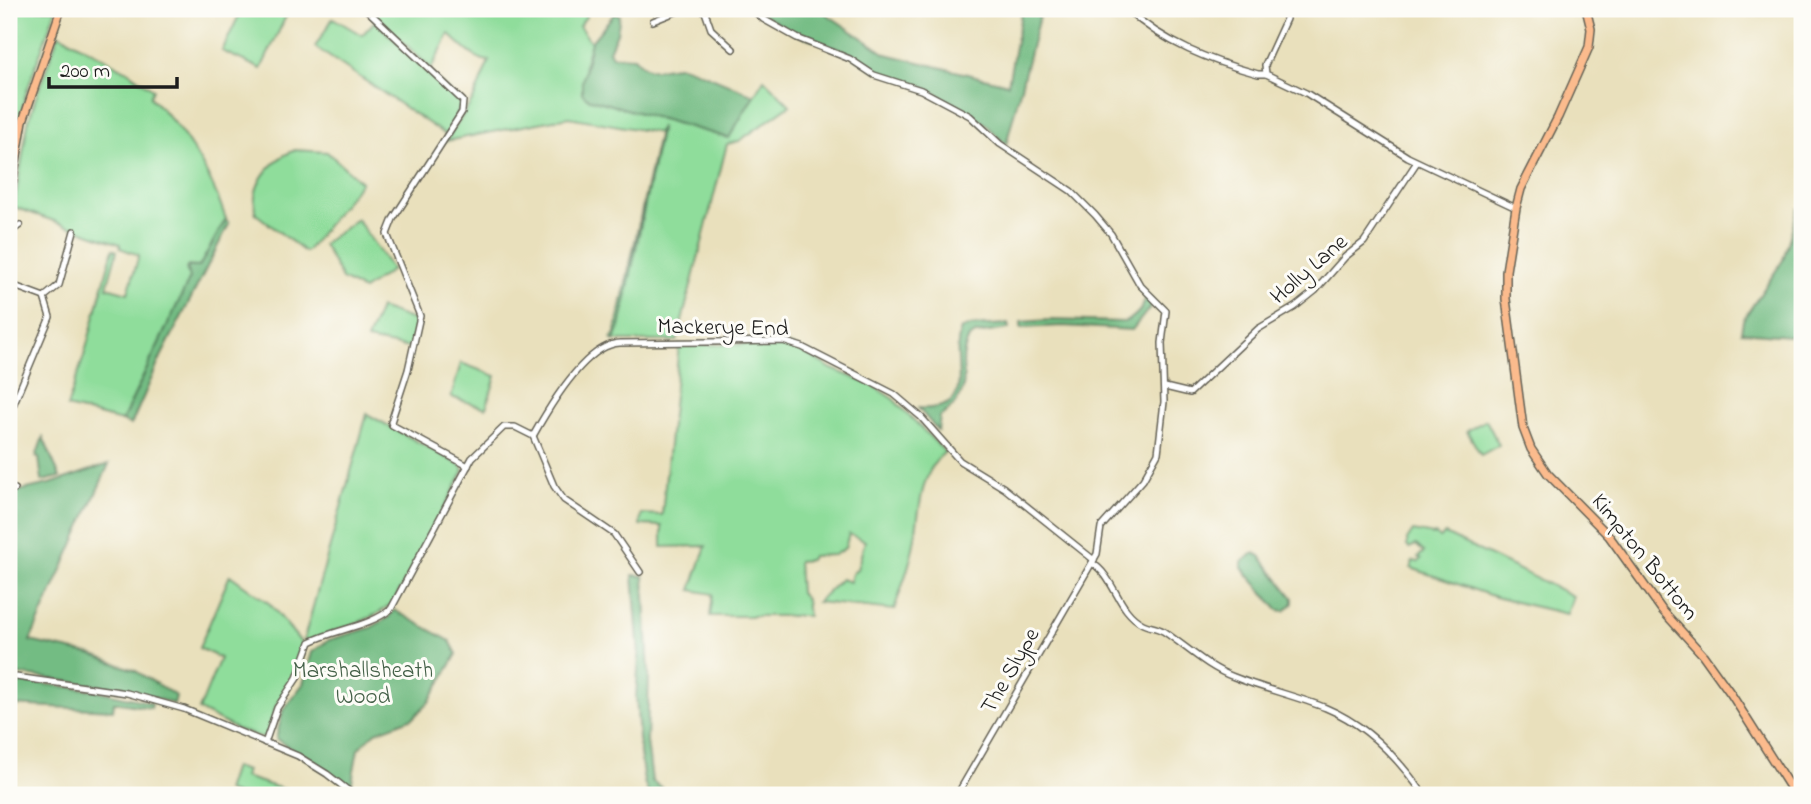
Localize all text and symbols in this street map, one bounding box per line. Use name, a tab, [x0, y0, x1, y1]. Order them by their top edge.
scale bar	[49, 46, 177, 90]
text: 200 m	[60, 57, 110, 87]
street label: Holly Lane	[1264, 226, 1358, 315]
street label: Mackerye End	[657, 311, 789, 348]
street label: Kimpton Bottom	[1582, 487, 1706, 628]
street label: The Slype	[973, 622, 1051, 721]
park label: Marshallsheath Wood	[293, 655, 433, 714]

